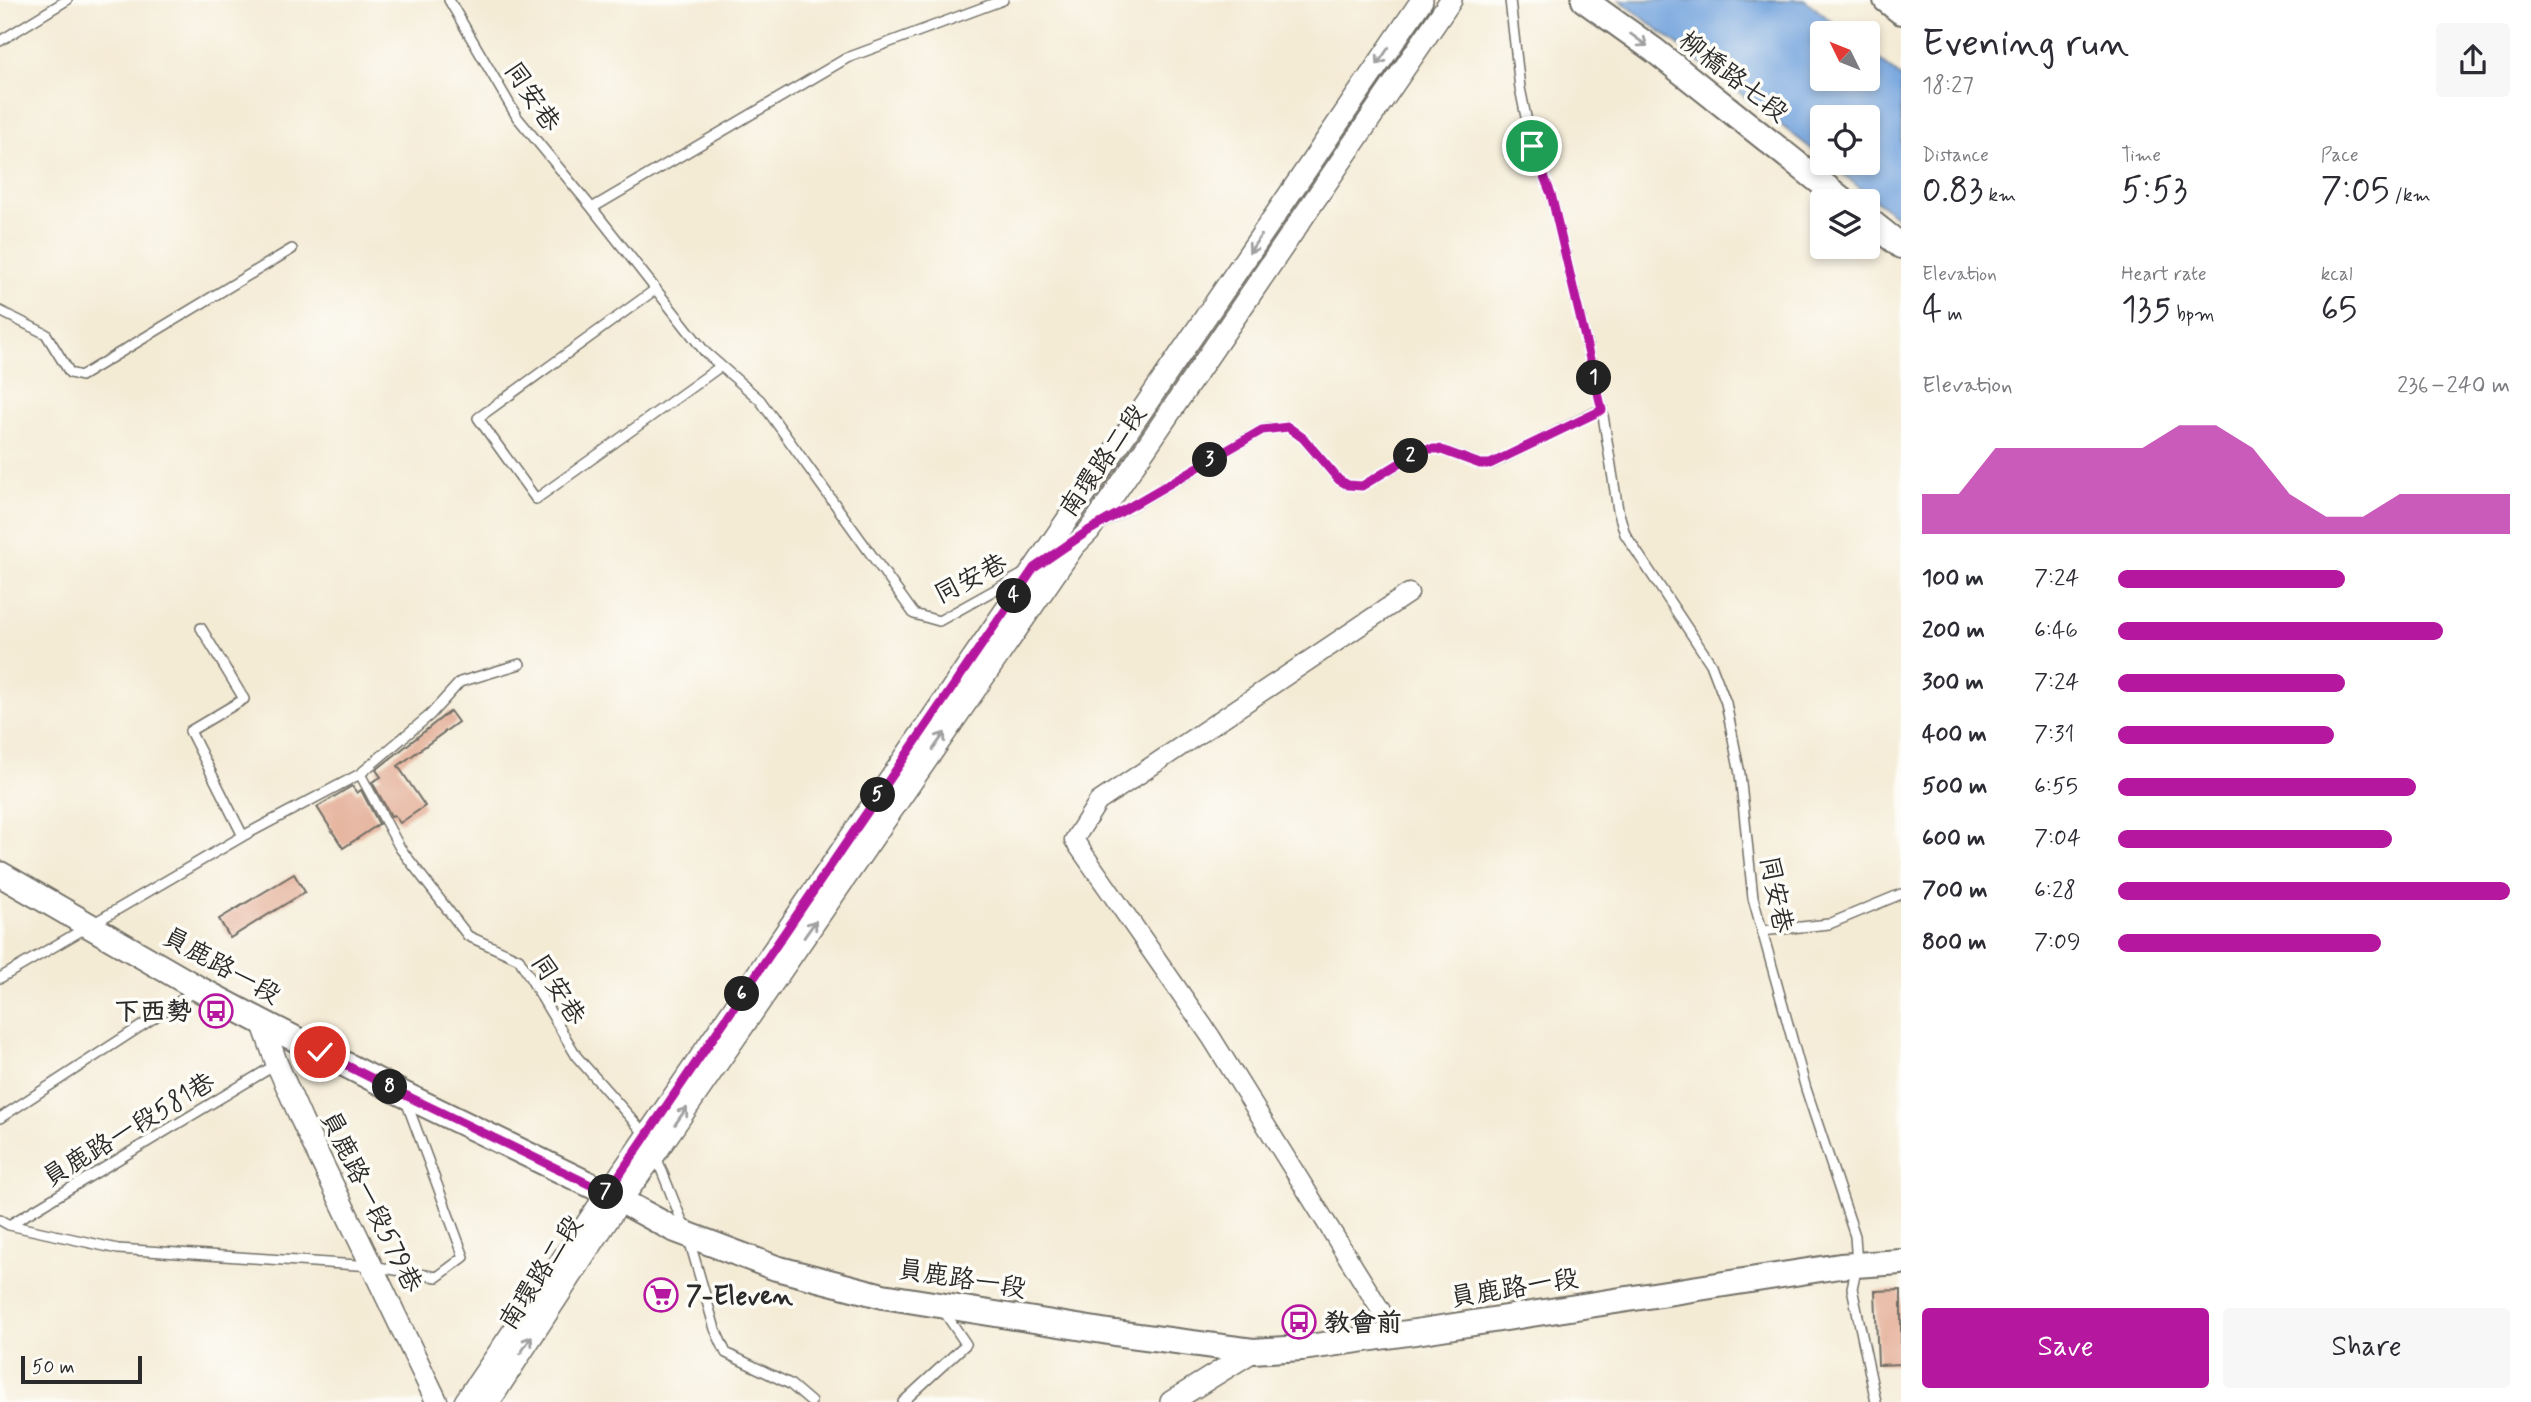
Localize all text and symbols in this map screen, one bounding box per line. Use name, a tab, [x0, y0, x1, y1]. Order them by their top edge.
text: Evening run	[1922, 20, 2129, 69]
north arrow	[1810, 21, 1880, 91]
map controls	[1810, 21, 1880, 259]
button: share	[2436, 23, 2510, 97]
street label: 柳橋路七段	[1671, 24, 1794, 131]
one-way arrow	[1629, 33, 1648, 47]
one-way arrow	[1376, 46, 1390, 65]
street label: 同安巷	[495, 55, 567, 139]
text: 18:27	[1922, 71, 1974, 101]
button: locate	[1810, 105, 1880, 175]
pin	[1502, 116, 1562, 176]
icon: arrive	[1513, 127, 1551, 165]
text: Distance	[1922, 143, 1989, 168]
text: Time	[2121, 143, 2161, 168]
text: Pace	[2321, 143, 2358, 168]
text: 0.83	[1922, 168, 1983, 214]
text: 5:53	[2121, 168, 2187, 214]
text: 7:05	[2321, 168, 2389, 214]
text: km	[1983, 183, 2016, 208]
text: /km	[2389, 183, 2431, 208]
button: layers	[1810, 189, 1880, 259]
one-way arrow	[1248, 234, 1262, 253]
text: Elevation	[1922, 262, 1997, 287]
text: Heart rate	[2121, 262, 2207, 287]
text: kcal	[2321, 262, 2353, 287]
text: 4	[1922, 287, 1942, 333]
text: 135	[2121, 287, 2171, 333]
text: 65	[2321, 287, 2357, 333]
text: m	[1942, 302, 1963, 327]
text: bpm	[2171, 302, 2215, 327]
pin: 1	[1576, 360, 1612, 396]
text: 1	[1589, 365, 1598, 390]
text: Elevation	[1922, 371, 2013, 401]
text: 236–240 m	[2397, 371, 2510, 401]
street label: 南環路二段	[1052, 398, 1155, 524]
pin: 2	[1394, 438, 1428, 474]
pin: 3	[1192, 442, 1228, 477]
text: 2	[1406, 443, 1415, 468]
text: 3	[1205, 447, 1214, 472]
street label: 同安巷	[928, 547, 1013, 613]
text: 100 m	[1922, 564, 1984, 594]
text: 7:24	[2034, 564, 2079, 594]
pin: 4	[996, 578, 1032, 614]
text: 4	[1008, 583, 1019, 608]
text: 200 m	[1922, 616, 1985, 646]
text: 6:46	[2034, 616, 2078, 646]
text: 300 m	[1922, 668, 1984, 698]
text: 7:24	[2034, 668, 2079, 698]
text: 400 m	[1922, 720, 1987, 750]
text: 7:31	[2034, 720, 2074, 750]
one-way arrow	[932, 732, 946, 752]
text: 500 m	[1922, 772, 1987, 802]
text: 6:55	[2034, 772, 2078, 802]
pin: 5	[860, 778, 896, 812]
text: 5	[872, 782, 883, 807]
text: 600 m	[1922, 824, 1985, 854]
text: 7:04	[2034, 824, 2081, 854]
street label: 同安巷	[1751, 853, 1799, 936]
text: 700 m	[1922, 876, 1987, 906]
text: 6:28	[2034, 876, 2076, 906]
street label: 員鹿路一段	[156, 920, 286, 1013]
one-way arrow	[803, 920, 817, 939]
text: 800 m	[1922, 928, 1986, 958]
text: 7:09	[2034, 928, 2081, 958]
street label: 同安巷	[522, 948, 592, 1032]
pin: 6	[724, 976, 760, 1012]
text: 6	[737, 981, 746, 1006]
bus stop icon: 下西勢	[197, 992, 235, 1030]
place label: 下西勢	[114, 996, 192, 1030]
pin	[290, 1022, 350, 1082]
icon: check	[301, 1033, 339, 1071]
street label: 員鹿路一段581巷	[36, 1066, 222, 1196]
pin: 8	[372, 1070, 408, 1104]
text: 8	[384, 1074, 395, 1099]
street label: 員鹿路一段579巷	[311, 1105, 429, 1298]
one-way arrow	[674, 1107, 689, 1126]
pin: 7	[588, 1174, 624, 1210]
text: 7	[600, 1179, 611, 1204]
street label: 南環路二段	[492, 1209, 591, 1337]
street label: 員鹿路一段	[895, 1253, 1029, 1307]
street label: 員鹿路一段	[1447, 1262, 1581, 1316]
supermarket icon: 7-Eleven	[642, 1276, 680, 1314]
place label: 7-Eleven	[686, 1280, 793, 1314]
bus stop icon: 教會前	[1280, 1303, 1318, 1341]
place label: 教會前	[1324, 1307, 1402, 1341]
button: Save	[1922, 1308, 2209, 1388]
button: Share	[2223, 1308, 2510, 1388]
one-way arrow	[519, 1336, 533, 1355]
scale bar	[21, 1353, 142, 1385]
text: 50 m	[32, 1355, 75, 1380]

